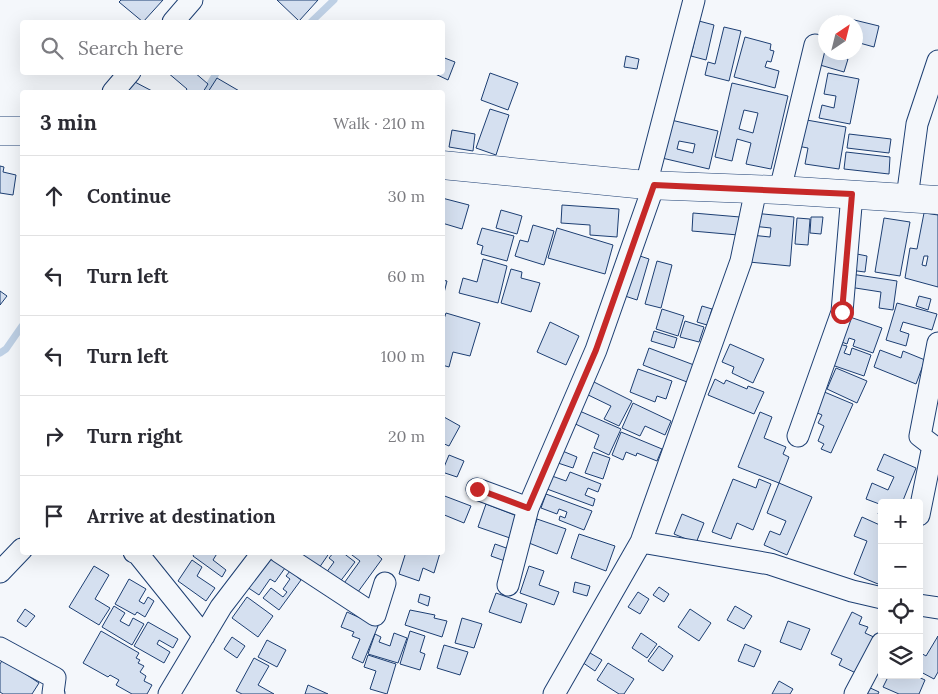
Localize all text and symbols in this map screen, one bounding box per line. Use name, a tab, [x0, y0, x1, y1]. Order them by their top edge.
north arrow	[818, 15, 863, 60]
search box	[20, 20, 445, 75]
icon: search	[38, 34, 66, 62]
text: Search here	[78, 36, 184, 60]
text: 3 min	[40, 109, 97, 136]
text: Walk · 210 m	[333, 113, 425, 133]
icon: ahead	[40, 182, 68, 210]
text: Continue	[87, 184, 171, 208]
text: 30 m	[388, 186, 425, 206]
icon: left	[40, 262, 68, 290]
text: Turn left	[87, 264, 168, 288]
text: 60 m	[387, 266, 425, 286]
route start	[831, 301, 854, 324]
icon: left	[40, 342, 68, 370]
text: Turn left	[87, 344, 168, 368]
text: 100 m	[381, 346, 425, 366]
icon: right	[40, 422, 68, 450]
text: Turn right	[87, 424, 183, 448]
text: 20 m	[388, 426, 425, 446]
route end	[466, 478, 489, 501]
map controls	[878, 499, 923, 679]
button: +	[878, 499, 923, 544]
icon: arrive	[40, 502, 68, 530]
text: Arrive at destination	[87, 504, 276, 528]
button: −	[878, 544, 923, 589]
button: locate	[878, 589, 923, 634]
button: layers	[878, 634, 923, 679]

